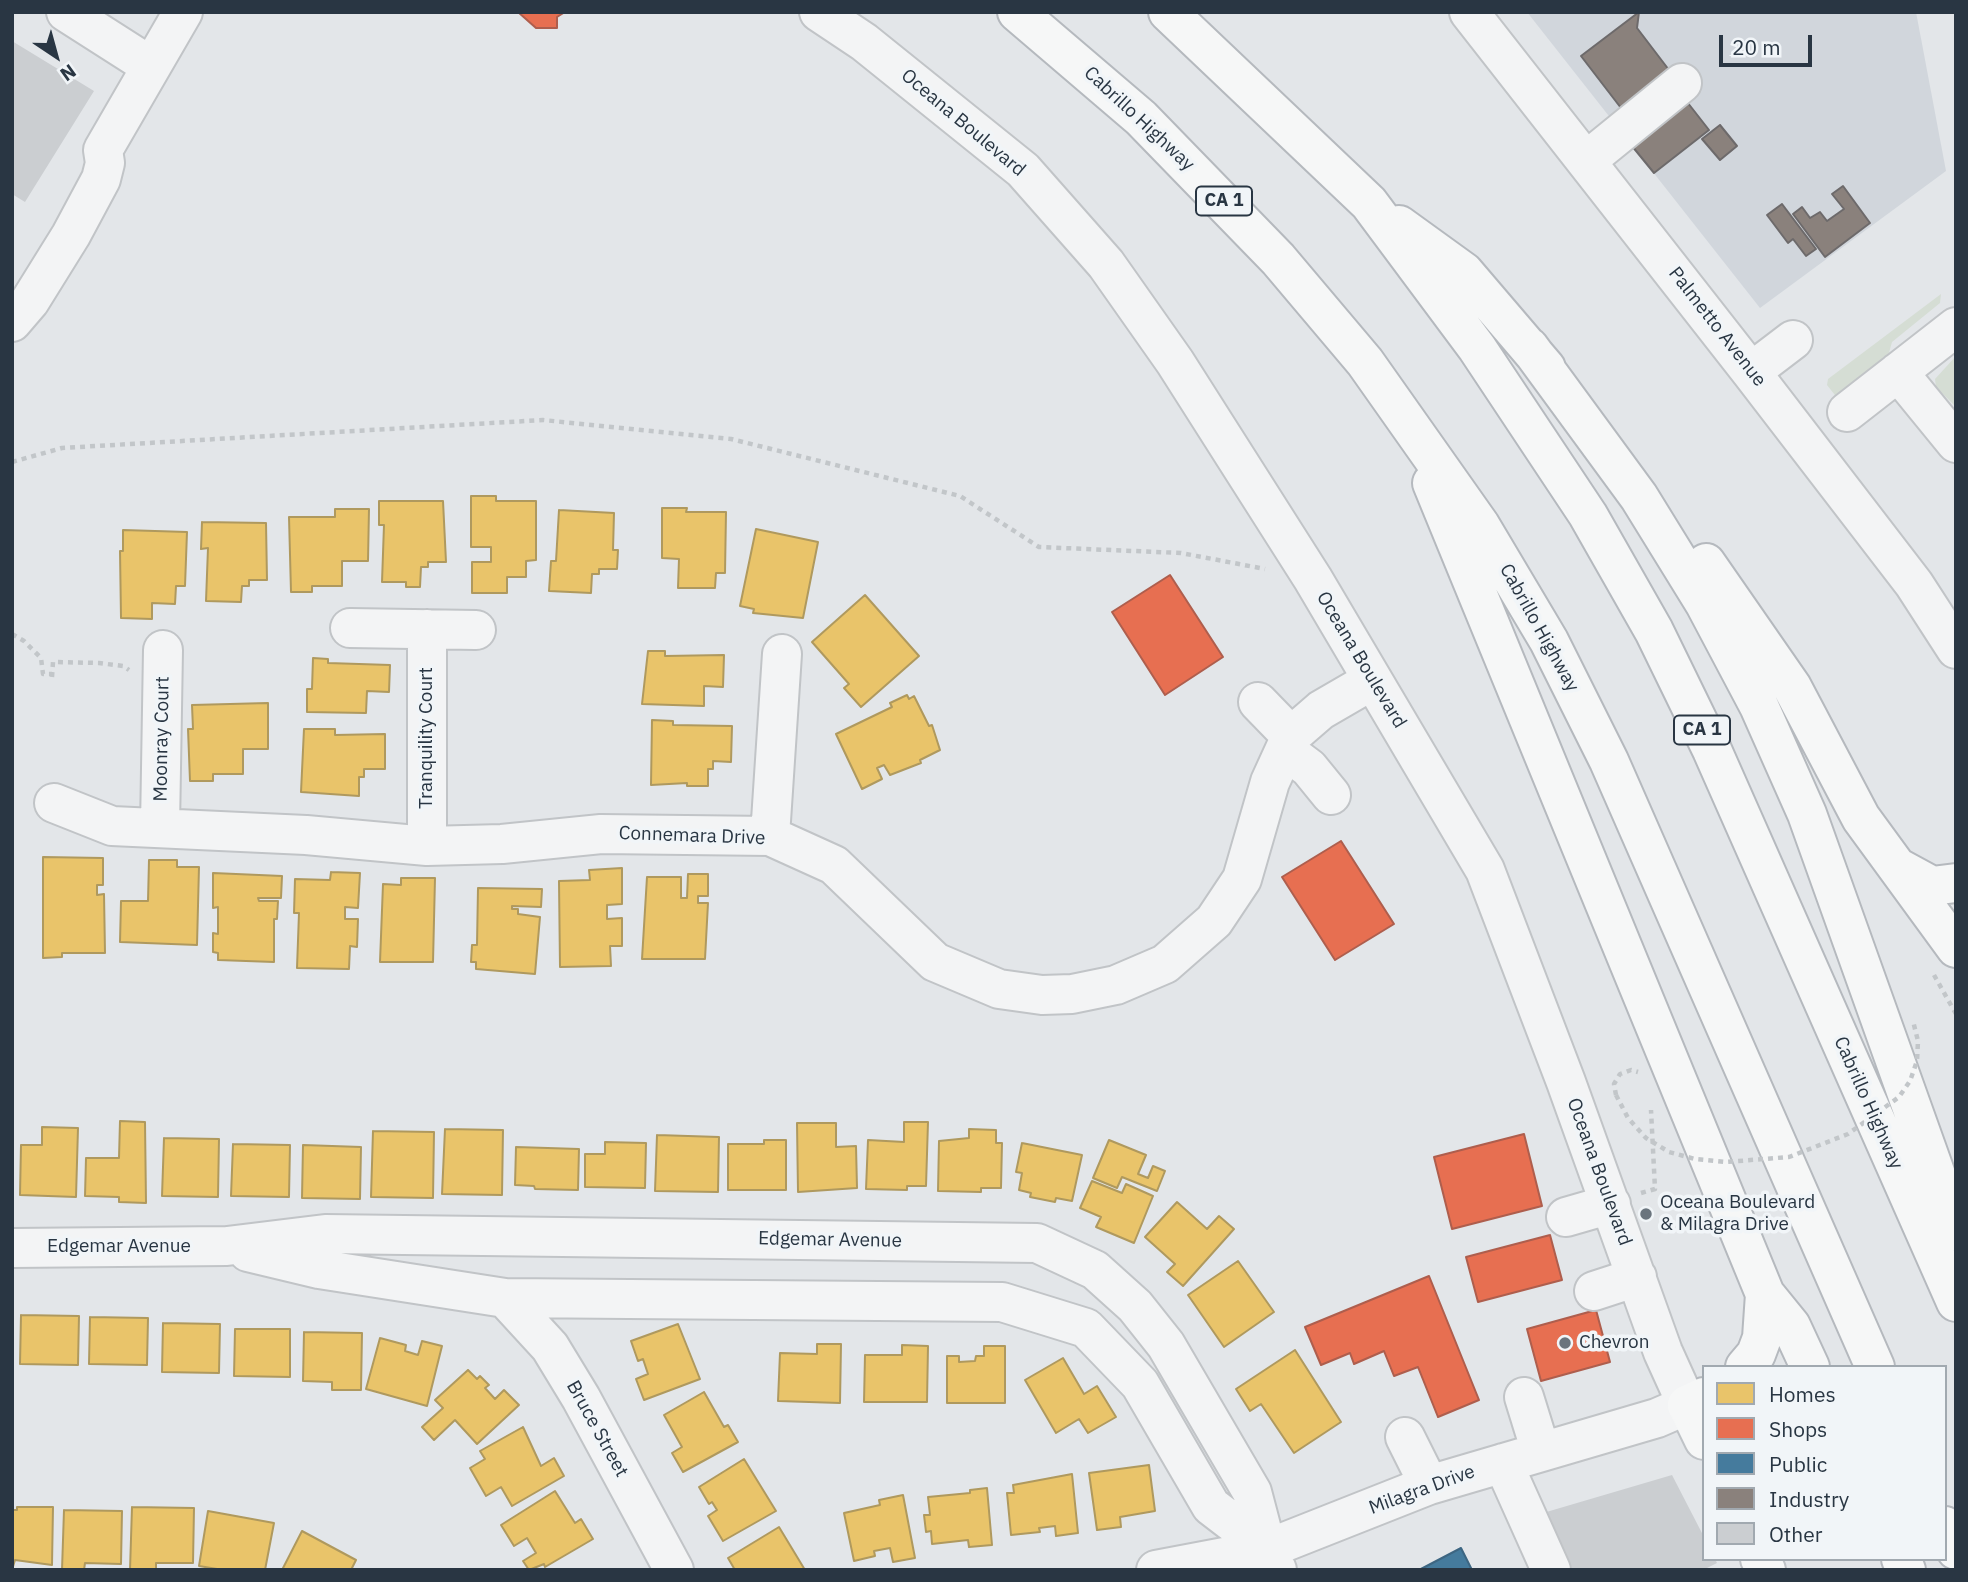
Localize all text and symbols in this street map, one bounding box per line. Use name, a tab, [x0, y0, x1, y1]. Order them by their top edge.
north arrow	[21, 21, 91, 91]
scale bar	[1723, 21, 1816, 65]
text: 20 m	[1732, 33, 1781, 61]
text: N	[56, 59, 81, 87]
street label: Cabrillo Highway	[1079, 62, 1199, 176]
street label: Oceana Boulevard	[896, 64, 1030, 182]
road number: CA 1	[1196, 186, 1252, 216]
street label: Palmetto Avenue	[1663, 263, 1771, 391]
street label: Cabrillo Highway	[1494, 560, 1584, 696]
street label: Oceana Boulevard	[1311, 588, 1411, 732]
street label: Tranquility Court	[416, 667, 438, 809]
street label: Moonray Court	[150, 676, 174, 802]
road number: CA 1	[1674, 716, 1730, 744]
street label: Connemara Drive	[618, 822, 766, 850]
street label: Cabrillo Highway	[1829, 1033, 1907, 1173]
street label: Oceana Boulevard	[1562, 1095, 1636, 1249]
place label: Oceana Boulevard & Milagra Drive	[1660, 1192, 1815, 1236]
marker: Oceana Boulevard & Milagra Drive	[1638, 1206, 1654, 1222]
street label: Edgemar Avenue	[758, 1227, 902, 1253]
street label: Edgemar Avenue	[47, 1236, 191, 1258]
place label: Chevron	[1579, 1332, 1650, 1354]
marker: Chevron	[1557, 1335, 1573, 1351]
legend	[1702, 1365, 1947, 1561]
street label: Bruce Street	[561, 1377, 633, 1481]
text: Homes	[1769, 1380, 1836, 1408]
text: Shops	[1769, 1415, 1827, 1443]
text: Public	[1769, 1450, 1827, 1478]
street label: Milagra Drive	[1366, 1460, 1478, 1520]
text: Industry	[1769, 1485, 1849, 1513]
text: Other	[1769, 1520, 1822, 1548]

